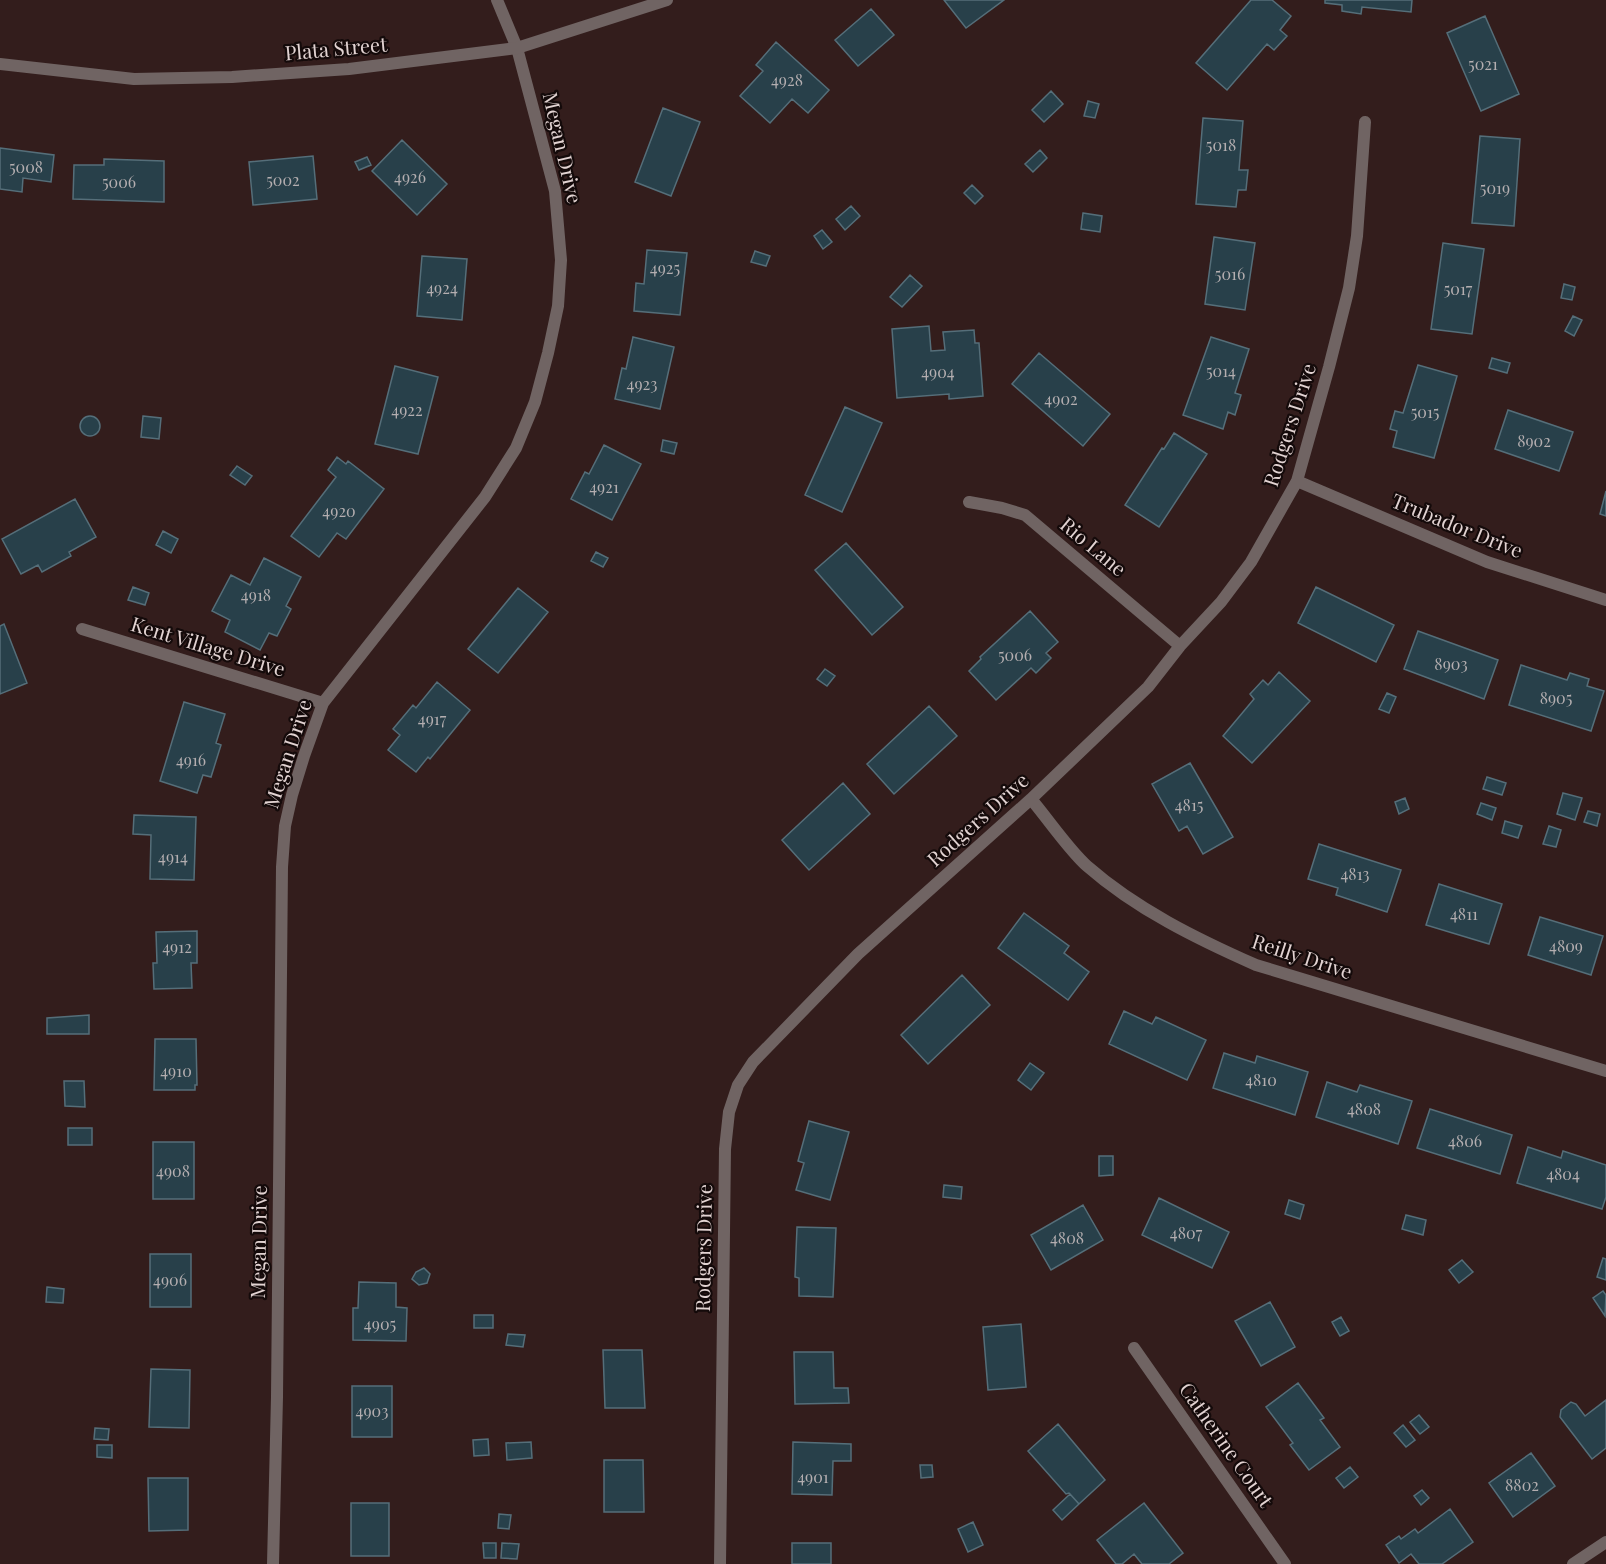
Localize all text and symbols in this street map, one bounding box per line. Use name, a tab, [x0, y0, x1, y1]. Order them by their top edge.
street label: Plata Street	[284, 30, 389, 65]
house number: 5021	[1468, 53, 1498, 74]
house number: 4928	[771, 69, 803, 90]
street label: Megan Drive	[538, 89, 589, 206]
house number: 5018	[1206, 134, 1236, 155]
house number: 5008	[9, 156, 43, 177]
house number: 4926	[394, 166, 426, 187]
house number: 5002	[266, 169, 300, 190]
house number: 5006	[102, 171, 136, 192]
house number: 5019	[1480, 177, 1510, 198]
house number: 4925	[650, 257, 680, 278]
house number: 5016	[1215, 263, 1245, 284]
house number: 4924	[426, 277, 458, 298]
house number: 5017	[1444, 278, 1473, 299]
house number: 5014	[1206, 360, 1236, 381]
street label: Rodgers Drive	[1256, 360, 1321, 489]
house number: 4904	[921, 361, 955, 382]
house number: 4923	[627, 373, 657, 394]
house number: 4902	[1044, 388, 1078, 409]
house number: 4922	[391, 399, 423, 420]
house number: 5015	[1411, 401, 1439, 422]
house number: 8902	[1517, 430, 1551, 451]
house number: 4921	[589, 476, 619, 497]
street label: Trubador Drive	[1388, 486, 1527, 563]
house number: 4920	[322, 500, 356, 521]
street label: Rio Lane	[1055, 510, 1133, 581]
house number: 4918	[241, 584, 271, 605]
street label: Kent Village Drive	[128, 609, 289, 682]
house number: 5006	[998, 644, 1032, 665]
house number: 8903	[1434, 653, 1468, 674]
house number: 8905	[1540, 687, 1572, 708]
street label: Megan Drive	[256, 695, 317, 812]
house number: 4917	[418, 708, 447, 729]
house number: 4916	[176, 749, 206, 770]
street label: Rodgers Drive	[920, 766, 1034, 872]
house number: 4815	[1175, 794, 1203, 815]
house number: 4914	[158, 846, 188, 867]
house number: 4813	[1340, 863, 1370, 884]
house number: 4811	[1450, 903, 1478, 924]
street label: Reilly Drive	[1249, 927, 1356, 984]
house number: 4809	[1549, 935, 1583, 956]
house number: 4912	[162, 936, 192, 957]
house number: 4910	[160, 1060, 192, 1081]
house number: 4810	[1245, 1069, 1277, 1090]
house number: 4808	[1347, 1098, 1381, 1119]
house number: 4806	[1448, 1130, 1482, 1151]
house number: 4908	[156, 1160, 190, 1181]
house number: 4804	[1546, 1163, 1580, 1184]
street label: Rodgers Drive	[688, 1184, 717, 1312]
street label: Megan Drive	[243, 1185, 272, 1299]
house number: 4807	[1170, 1222, 1203, 1243]
house number: 4808	[1050, 1227, 1084, 1248]
house number: 4906	[153, 1269, 187, 1290]
house number: 4905	[364, 1313, 396, 1334]
street label: Catherine Court	[1174, 1376, 1281, 1513]
house number: 4903	[356, 1400, 388, 1421]
house number: 4901	[797, 1466, 829, 1487]
house number: 8802	[1505, 1474, 1539, 1495]

